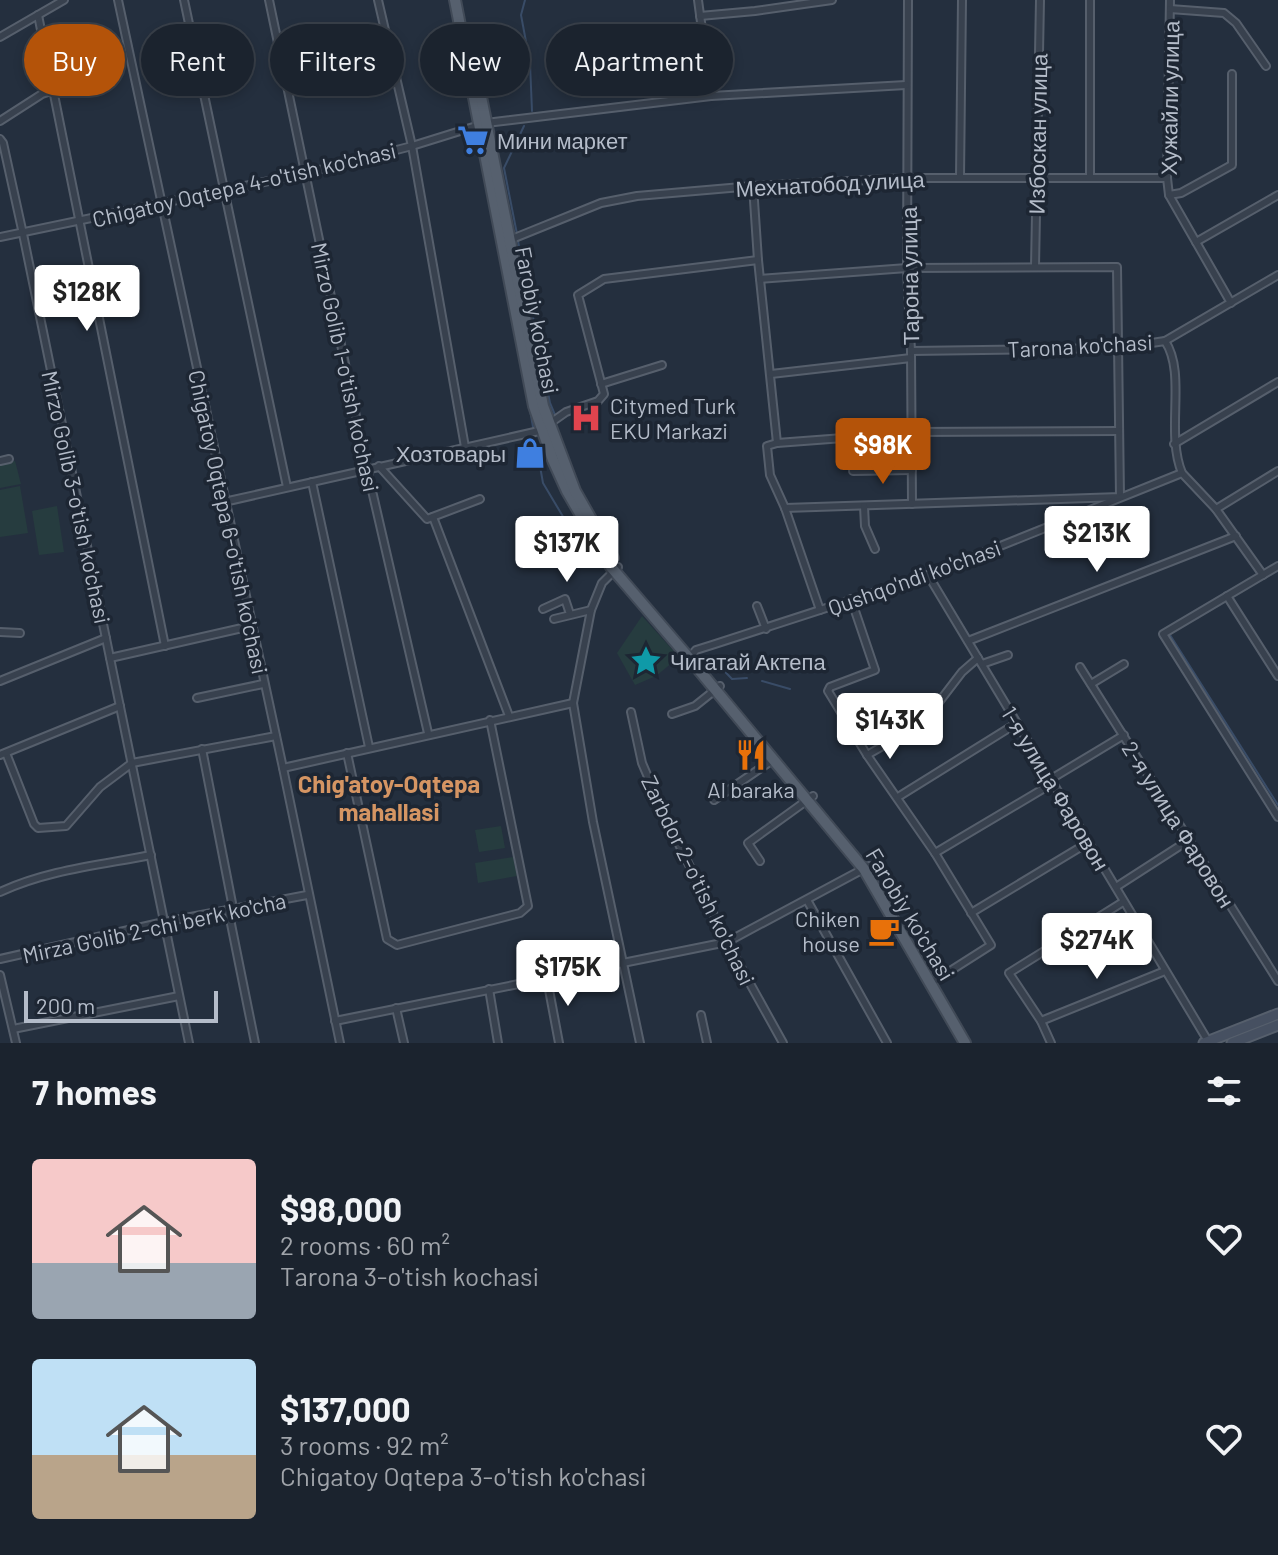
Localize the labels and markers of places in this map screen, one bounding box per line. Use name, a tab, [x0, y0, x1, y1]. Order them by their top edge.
supermarket icon: Мини маркет	[456, 123, 490, 157]
place label: Мини маркет	[497, 127, 628, 154]
pin: $128K	[31, 265, 143, 333]
place label: Citymed Turk EKU Markazi	[610, 392, 736, 443]
hospital icon: Citymed Turk EKU Markazi	[569, 401, 603, 435]
pin: $98K	[836, 418, 930, 486]
shop icon: Хозтовары	[513, 436, 547, 470]
place label: Хозтовары	[396, 440, 506, 467]
pin: $213K	[1041, 506, 1153, 574]
pin: $137K	[511, 516, 623, 584]
place icon: Чигатай Актепа	[629, 644, 663, 678]
place label: Чигатай Актепа	[670, 648, 827, 674]
pin: $143K	[834, 693, 946, 761]
restaurant icon: Al baraka	[734, 738, 768, 772]
place label: Al baraka	[707, 776, 795, 802]
place label: Chiken house	[795, 905, 860, 956]
pin: $274K	[1041, 913, 1153, 981]
cafe icon: Chiken house	[867, 914, 901, 948]
pin: $175K	[512, 940, 624, 1008]

